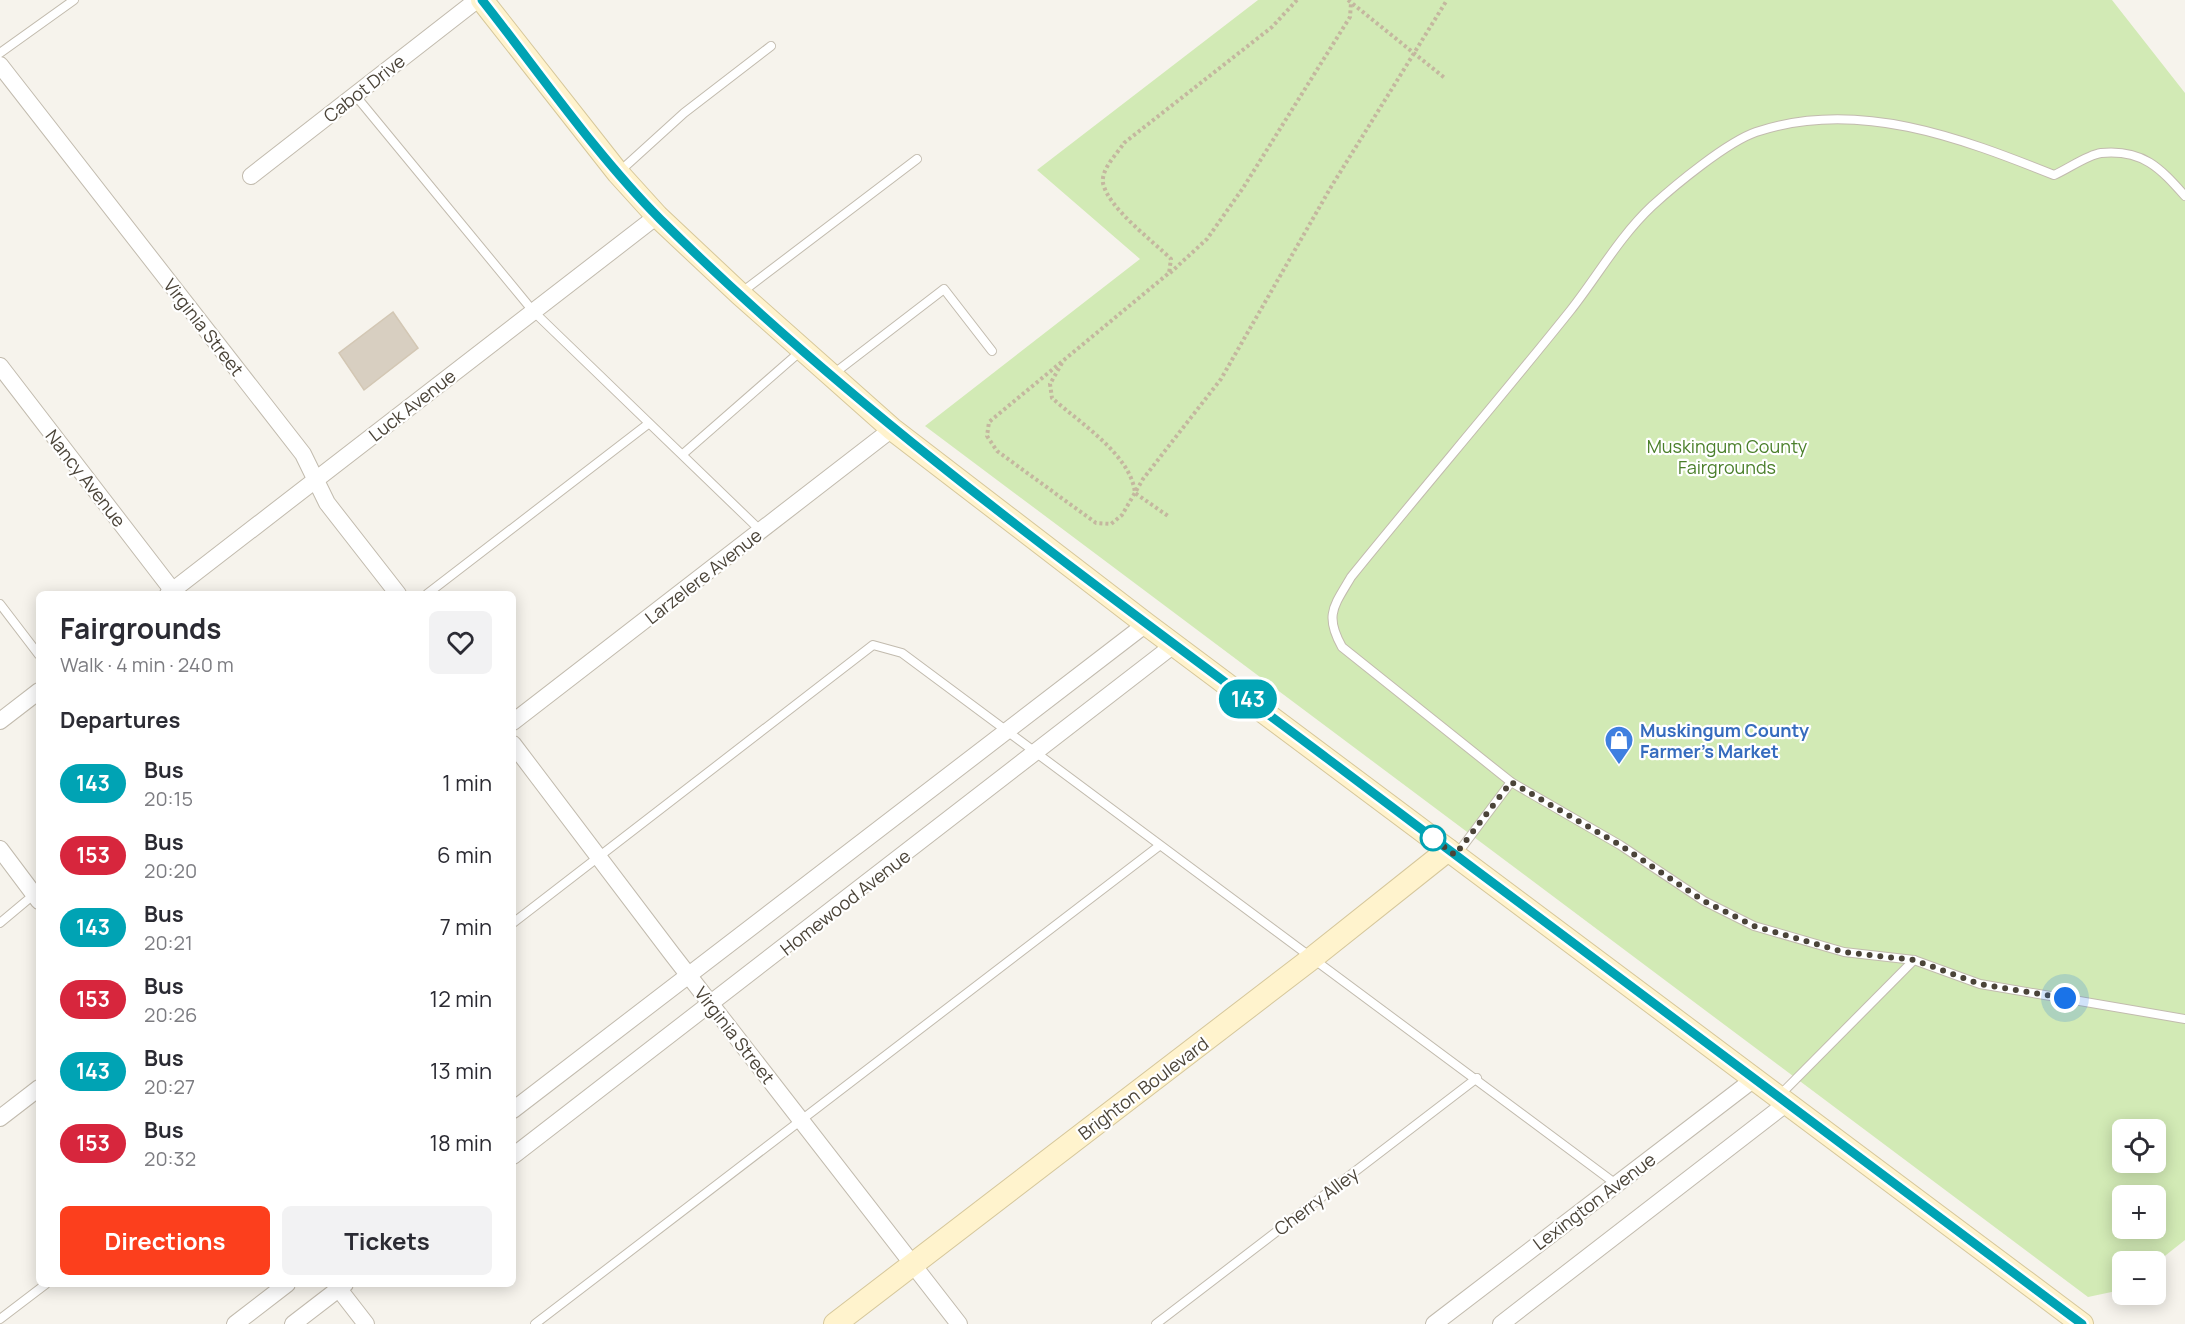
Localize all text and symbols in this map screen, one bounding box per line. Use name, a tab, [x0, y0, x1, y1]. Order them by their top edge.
street label: Cabot Drive	[318, 49, 410, 127]
street label: Virginia Street	[159, 273, 249, 381]
street label: Luck Avenue	[364, 364, 460, 446]
street label: Nancy Avenue	[40, 424, 132, 532]
park label: Muskingum County Fairgrounds	[1647, 434, 1808, 479]
street label: Larzelere Avenue	[640, 523, 766, 629]
text: Fairgrounds	[60, 609, 221, 647]
button: heart	[429, 611, 492, 674]
text: Walk · 4 min · 240 m	[60, 651, 234, 678]
line badge: 143	[1214, 680, 1282, 718]
text: 143	[1231, 685, 1265, 713]
text: Departures	[60, 705, 180, 735]
place label: Muskingum County Farmer's Market	[1640, 718, 1809, 763]
shop icon: Muskingum County Farmer's Market	[1603, 724, 1635, 766]
text: Bus	[144, 755, 184, 785]
text: 1 min	[442, 768, 492, 798]
text: 143	[76, 769, 110, 797]
text: 20:15	[144, 785, 193, 812]
unlabelled marker	[1420, 825, 1446, 851]
text: Bus	[144, 827, 184, 857]
text: 6 min	[437, 840, 492, 870]
text: 153	[76, 841, 110, 869]
street label: Homewood Avenue	[775, 844, 915, 960]
text: 20:20	[144, 857, 197, 884]
text: Bus	[144, 899, 184, 929]
text: 7 min	[440, 912, 492, 942]
text: 143	[76, 913, 110, 941]
text: 20:21	[144, 929, 193, 956]
text: Bus	[144, 971, 184, 1001]
street label: Virginia Street	[690, 981, 780, 1089]
your location	[2050, 983, 2080, 1013]
text: 12 min	[430, 984, 492, 1014]
text: 153	[76, 985, 110, 1013]
text: 20:26	[144, 1001, 197, 1028]
street label: Brighton Boulevard	[1073, 1031, 1213, 1145]
text: Bus	[144, 1043, 184, 1073]
text: 13 min	[430, 1056, 492, 1086]
text: 143	[76, 1057, 110, 1085]
text: 20:27	[144, 1073, 195, 1100]
text: Bus	[144, 1115, 184, 1145]
map controls	[2112, 1119, 2166, 1305]
button: locate	[2112, 1119, 2166, 1173]
text: 18 min	[429, 1128, 492, 1158]
text: 153	[76, 1129, 110, 1157]
text: 20:32	[144, 1145, 196, 1172]
street label: Lexington Avenue	[1528, 1147, 1660, 1255]
street label: Cherry Alley	[1269, 1161, 1363, 1241]
button: +	[2112, 1185, 2166, 1239]
button: Directions	[60, 1206, 270, 1275]
button: Tickets	[282, 1206, 492, 1275]
button: −	[2112, 1251, 2166, 1305]

